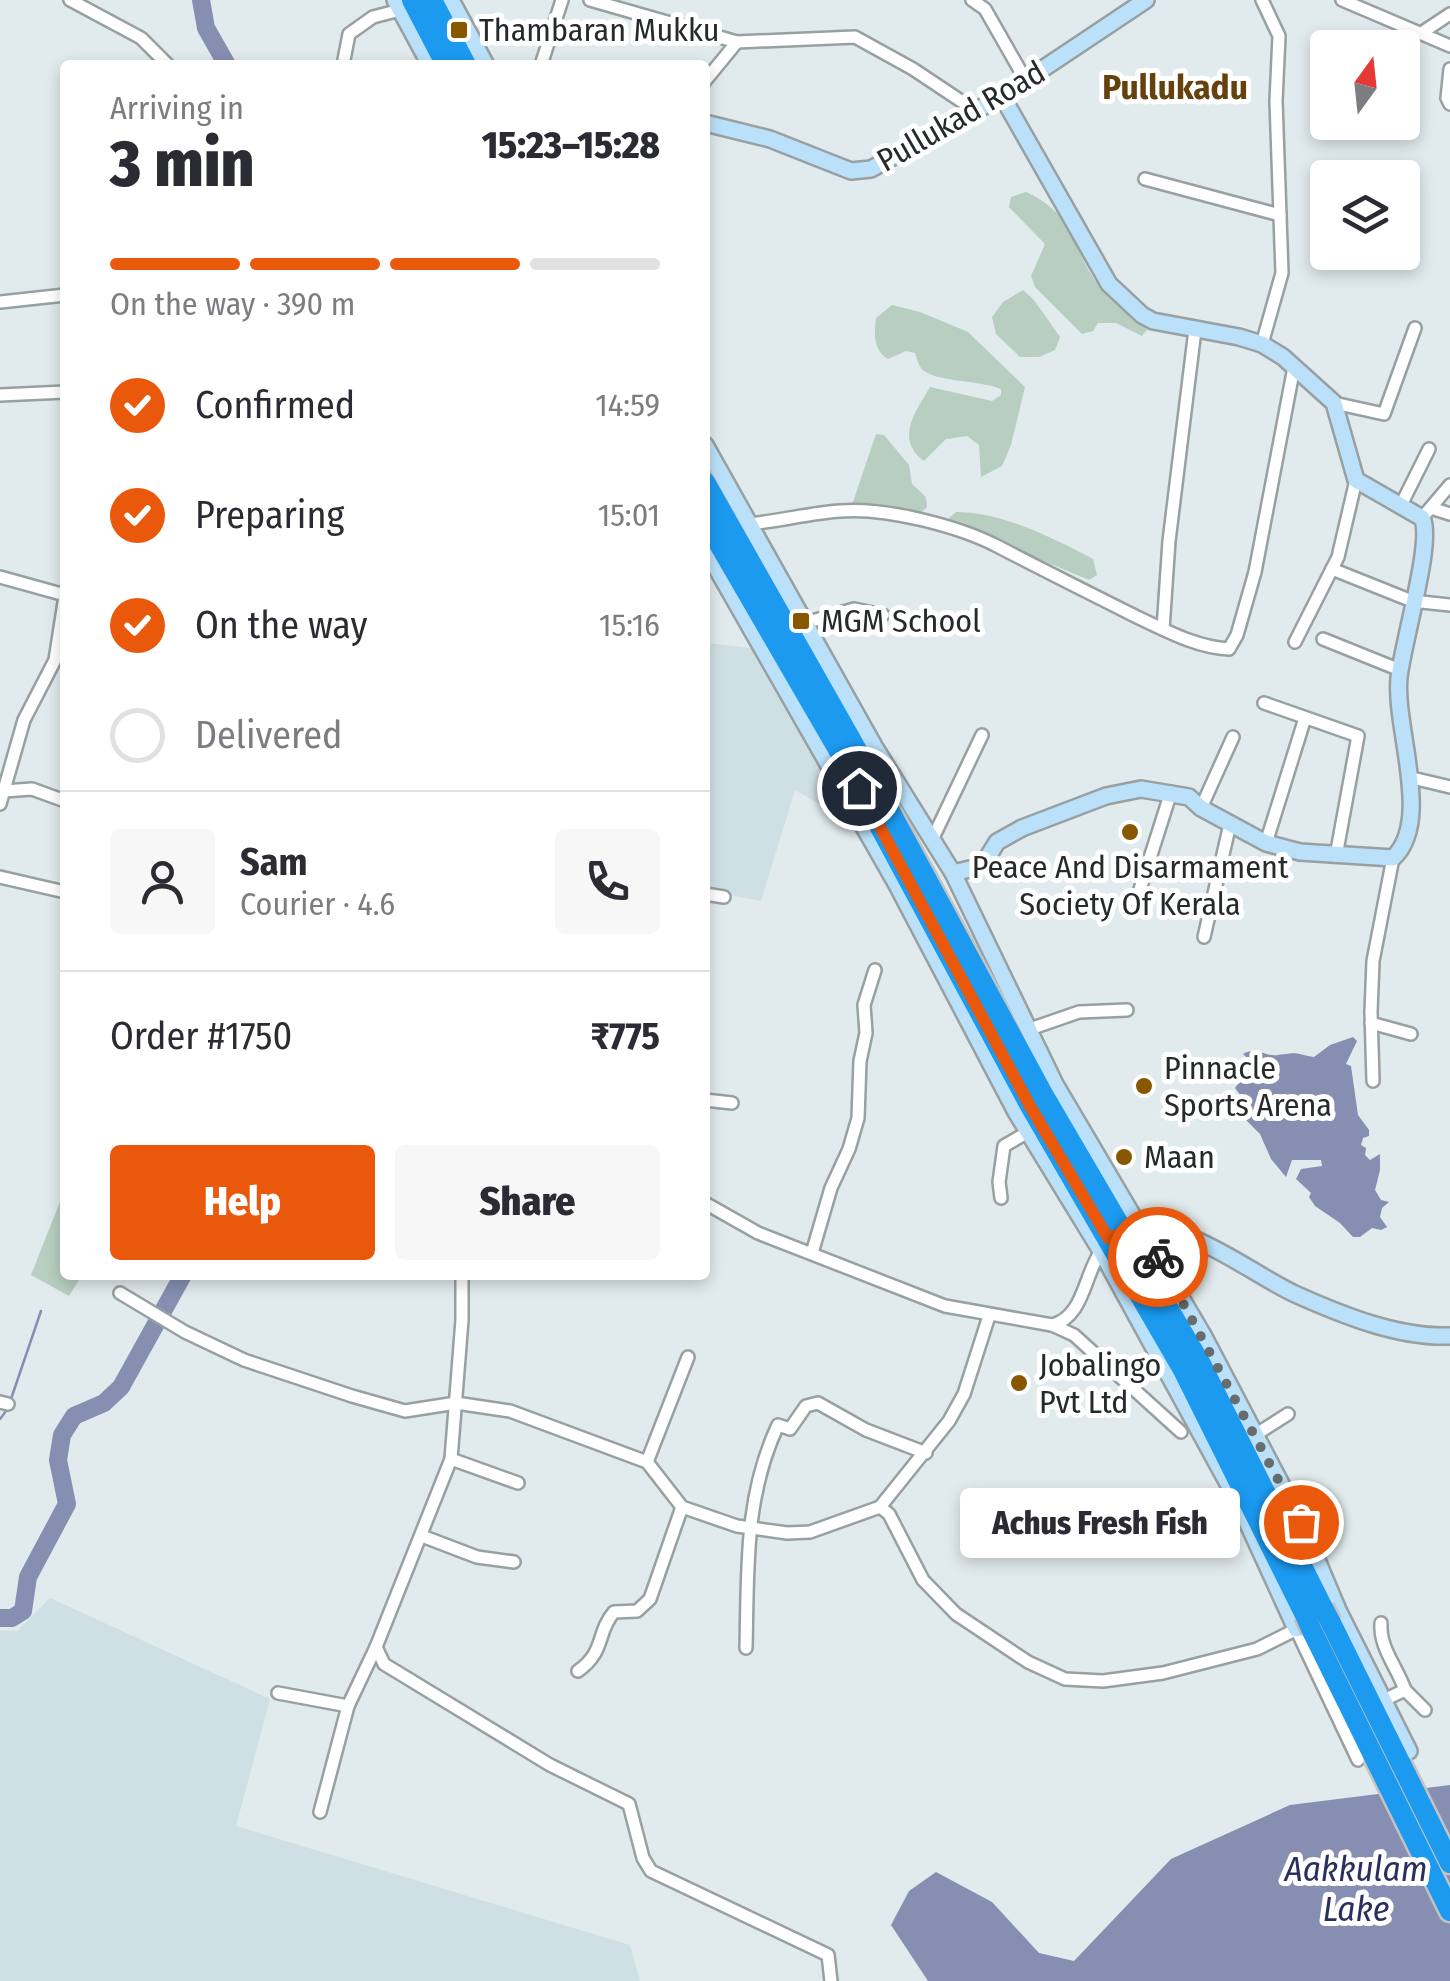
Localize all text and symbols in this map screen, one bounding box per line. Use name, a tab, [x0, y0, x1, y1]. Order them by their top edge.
place label: Thambaran Mukku	[479, 11, 719, 49]
marker: Thambaran Mukku	[448, 19, 470, 41]
north arrow	[1310, 30, 1420, 140]
map controls	[1310, 30, 1420, 270]
street label: Pullukad Road	[870, 53, 1052, 179]
district label: Pullukadu	[1102, 66, 1248, 108]
text: Arriving in	[110, 89, 244, 127]
text: 15:23–15:28	[482, 122, 660, 168]
text: 3 min	[110, 125, 255, 203]
button: layers	[1310, 160, 1420, 270]
text: On the way · 390 m	[110, 285, 355, 323]
icon: check	[110, 378, 165, 433]
text: Confirmed	[195, 382, 355, 428]
text: 14:59	[595, 386, 660, 424]
icon: check	[110, 488, 165, 543]
text: Preparing	[195, 492, 344, 538]
text: 15:01	[598, 496, 660, 534]
icon: check	[110, 598, 165, 653]
text: On the way	[195, 602, 367, 648]
place label: MGM School	[821, 602, 981, 640]
text: 15:16	[599, 606, 660, 644]
marker: MGM School	[790, 610, 812, 632]
text: Delivered	[195, 712, 342, 758]
pin	[817, 746, 902, 831]
icon: home	[832, 761, 887, 816]
marker: Peace And Disarmament Society Of Kerala	[1119, 821, 1141, 843]
button: person	[110, 829, 215, 934]
button: phone	[555, 829, 660, 934]
text: Sam	[240, 839, 308, 885]
place label: Peace And Disarmament Society Of Kerala	[972, 848, 1289, 923]
text: Courier · 4.6	[240, 885, 395, 923]
text: Order #1750	[110, 1013, 292, 1059]
text: ₹775	[591, 1013, 660, 1059]
place label: Pinnacle Sports Arena	[1164, 1049, 1332, 1124]
marker: Pinnacle Sports Arena	[1133, 1075, 1155, 1097]
place label: Maan	[1144, 1138, 1215, 1176]
button: Help	[110, 1145, 375, 1260]
button: Share	[395, 1145, 660, 1260]
marker: Maan	[1113, 1146, 1135, 1168]
courier	[1108, 1207, 1208, 1307]
icon: bike	[1131, 1230, 1186, 1285]
place label: Jobalingo Pvt Ltd	[1039, 1346, 1161, 1421]
marker: Jobalingo Pvt Ltd	[1008, 1372, 1030, 1394]
pin	[1259, 1480, 1344, 1565]
callout: Achus Fresh Fish	[961, 1487, 1241, 1557]
icon: bag	[1274, 1495, 1329, 1550]
text: Achus Fresh Fish	[992, 1504, 1208, 1542]
water label: Aakkulam Lake	[1282, 1848, 1428, 1930]

